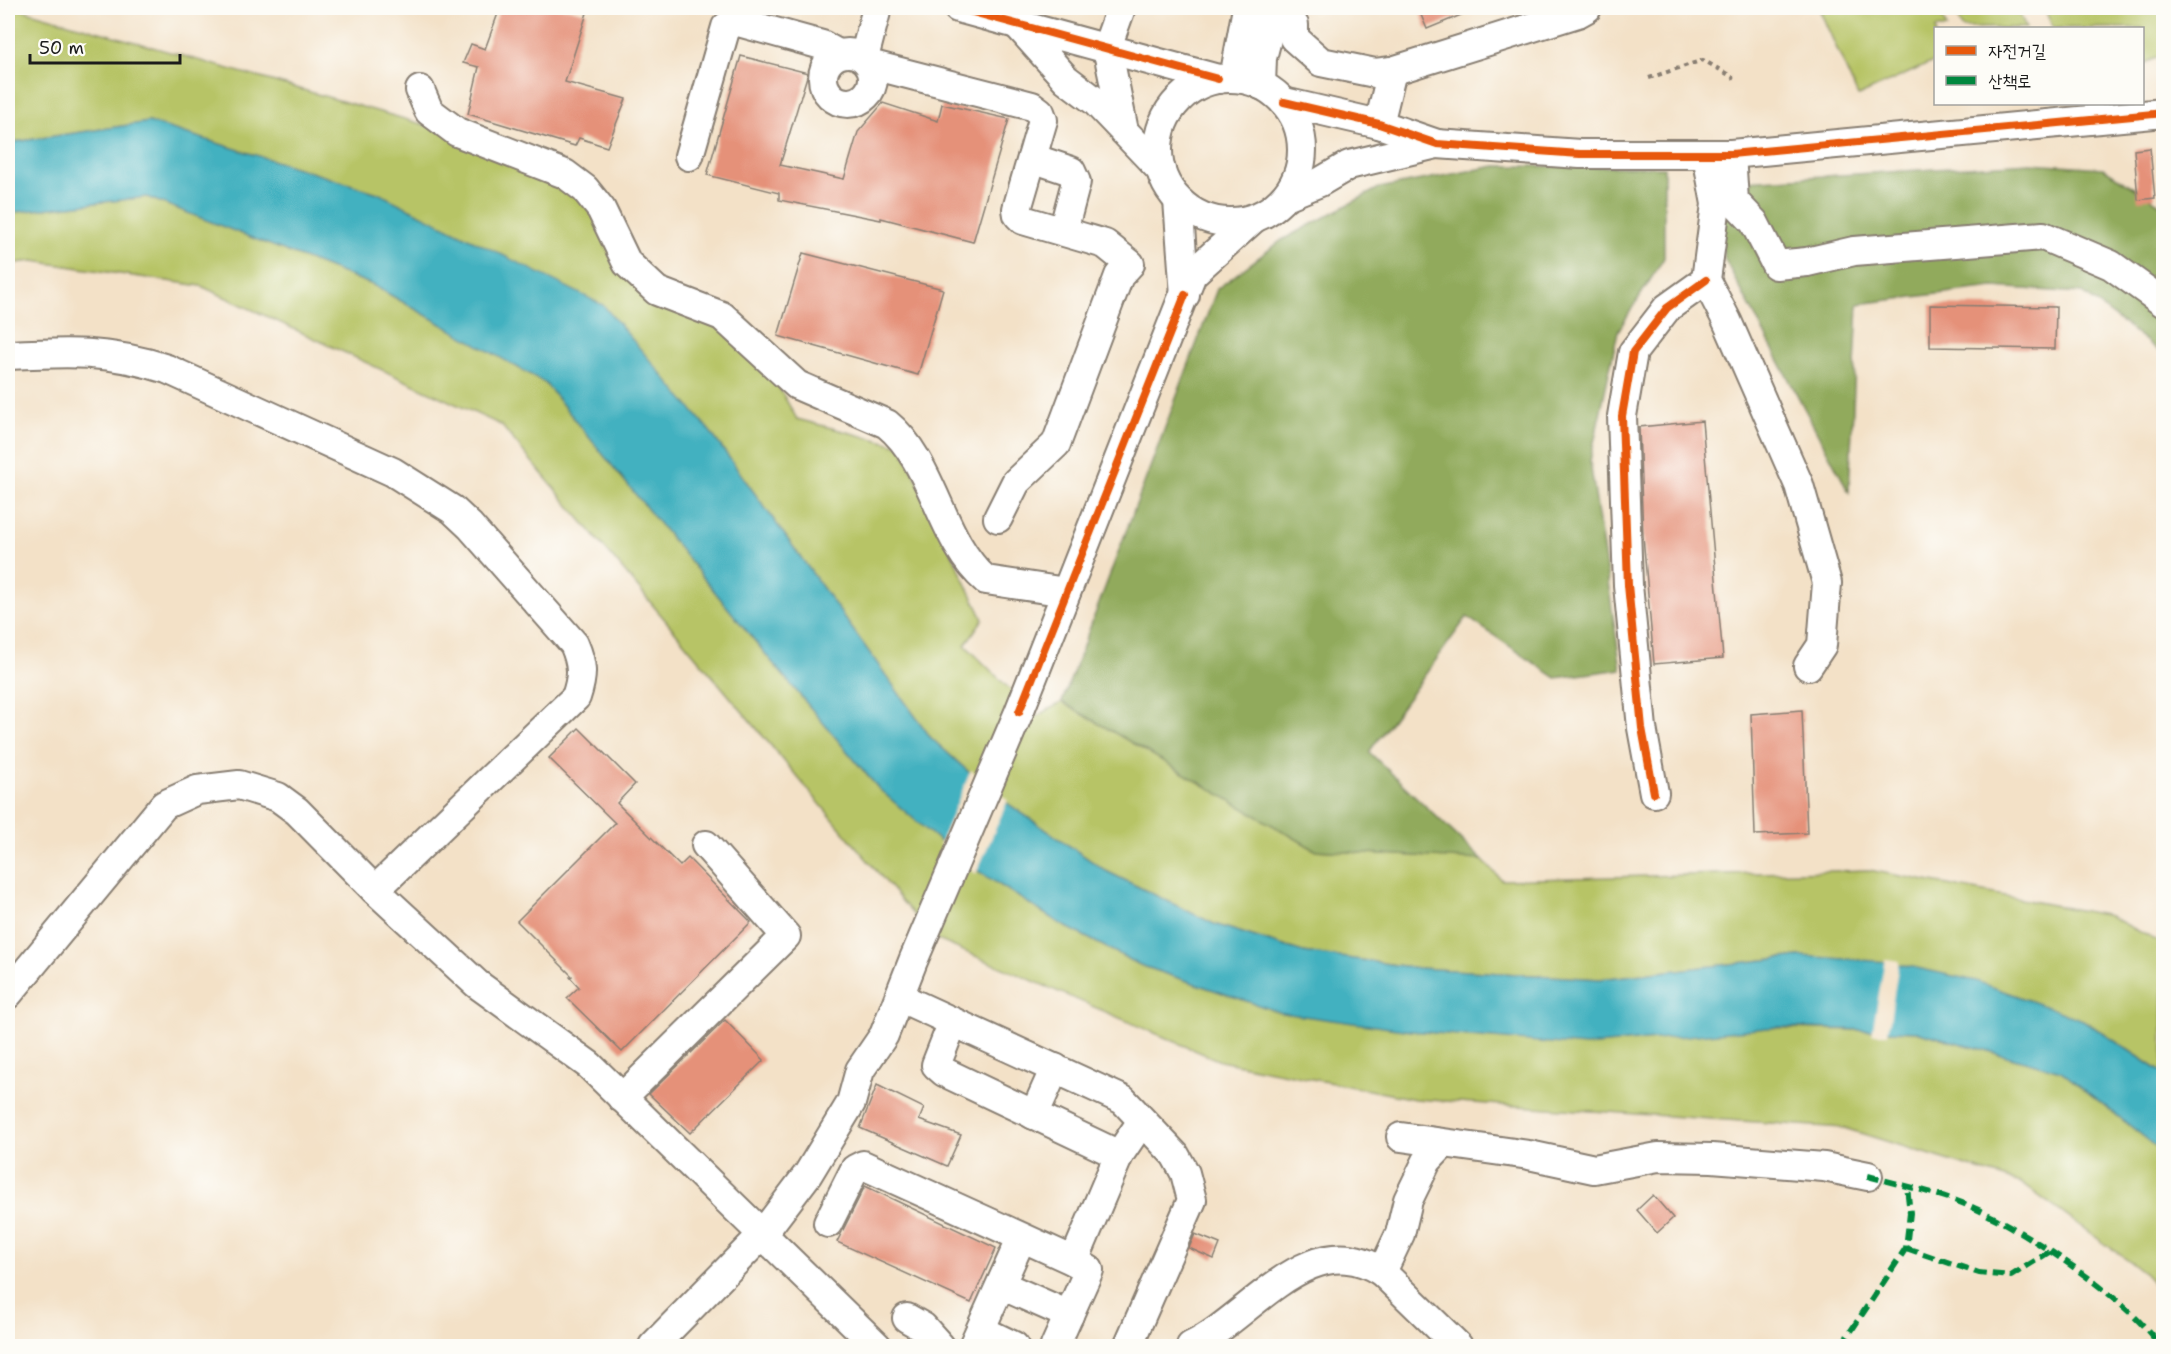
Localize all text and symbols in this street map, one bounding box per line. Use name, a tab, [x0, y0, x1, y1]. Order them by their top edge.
scale bar	[30, 27, 180, 65]
legend	[1934, 27, 2144, 105]
text: 50 m	[39, 36, 84, 60]
text: 자전거길	[1988, 39, 2046, 63]
text: 산책로	[1988, 69, 2031, 93]

